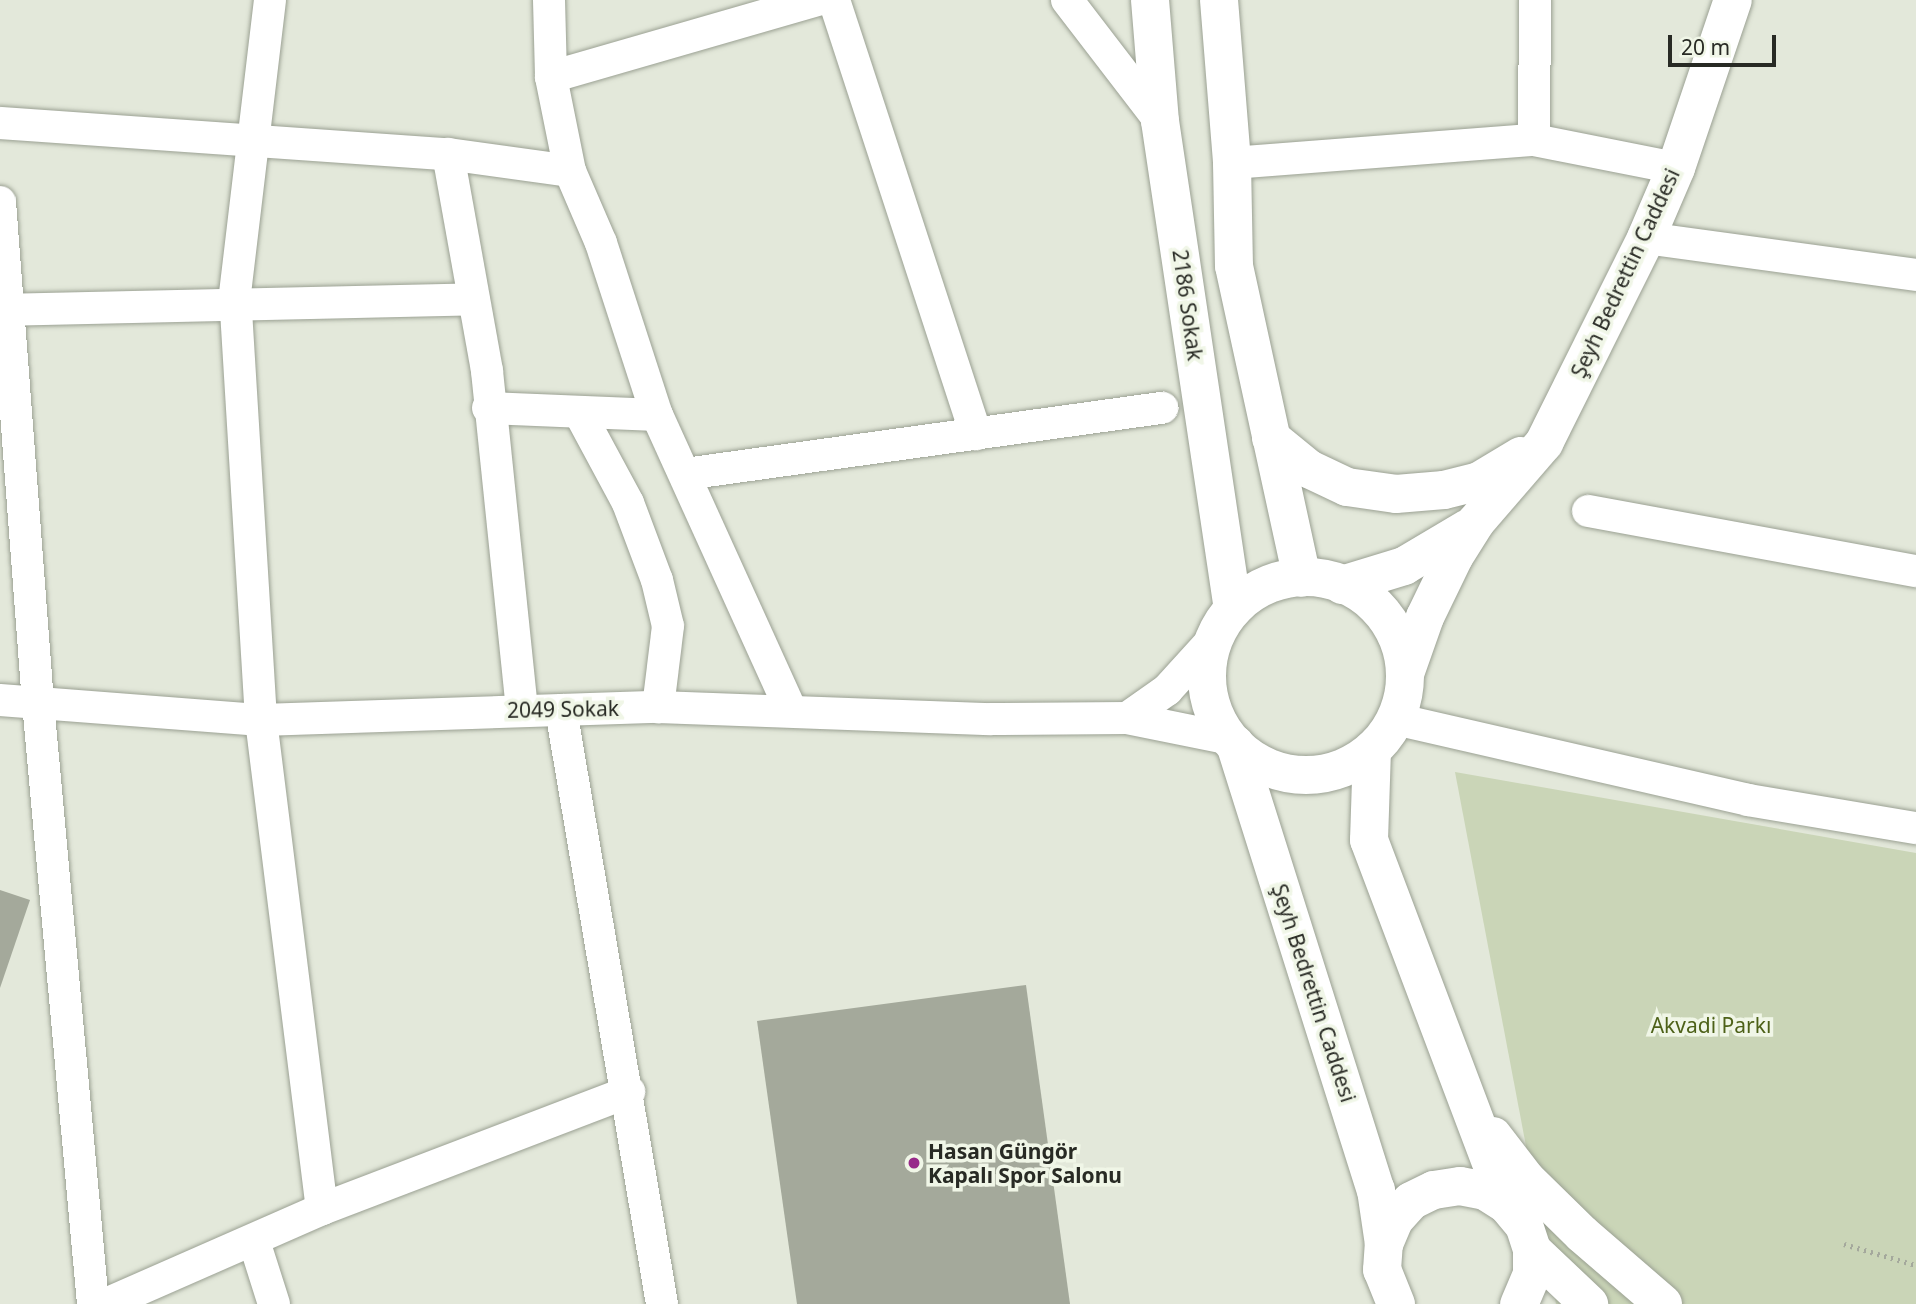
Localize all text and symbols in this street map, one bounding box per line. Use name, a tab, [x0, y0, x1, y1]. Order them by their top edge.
scale bar	[1671, 21, 1780, 65]
text: 20 m	[1681, 33, 1730, 61]
street label: Şeyh Bedrettin Caddesi	[1565, 164, 1685, 382]
street label: 2186 Sokak	[1168, 248, 1208, 362]
street label: 2049 Sokak	[507, 695, 619, 723]
street label: Şeyh Bedrettin Caddesi	[1267, 881, 1361, 1105]
park label: Akvadi Parkı	[1651, 1012, 1771, 1038]
place label: Hasan Güngör Kapalı Spor Salonu	[928, 1138, 1122, 1188]
marker: Hasan Güngör Kapalı Spor Salonu	[906, 1155, 922, 1171]

